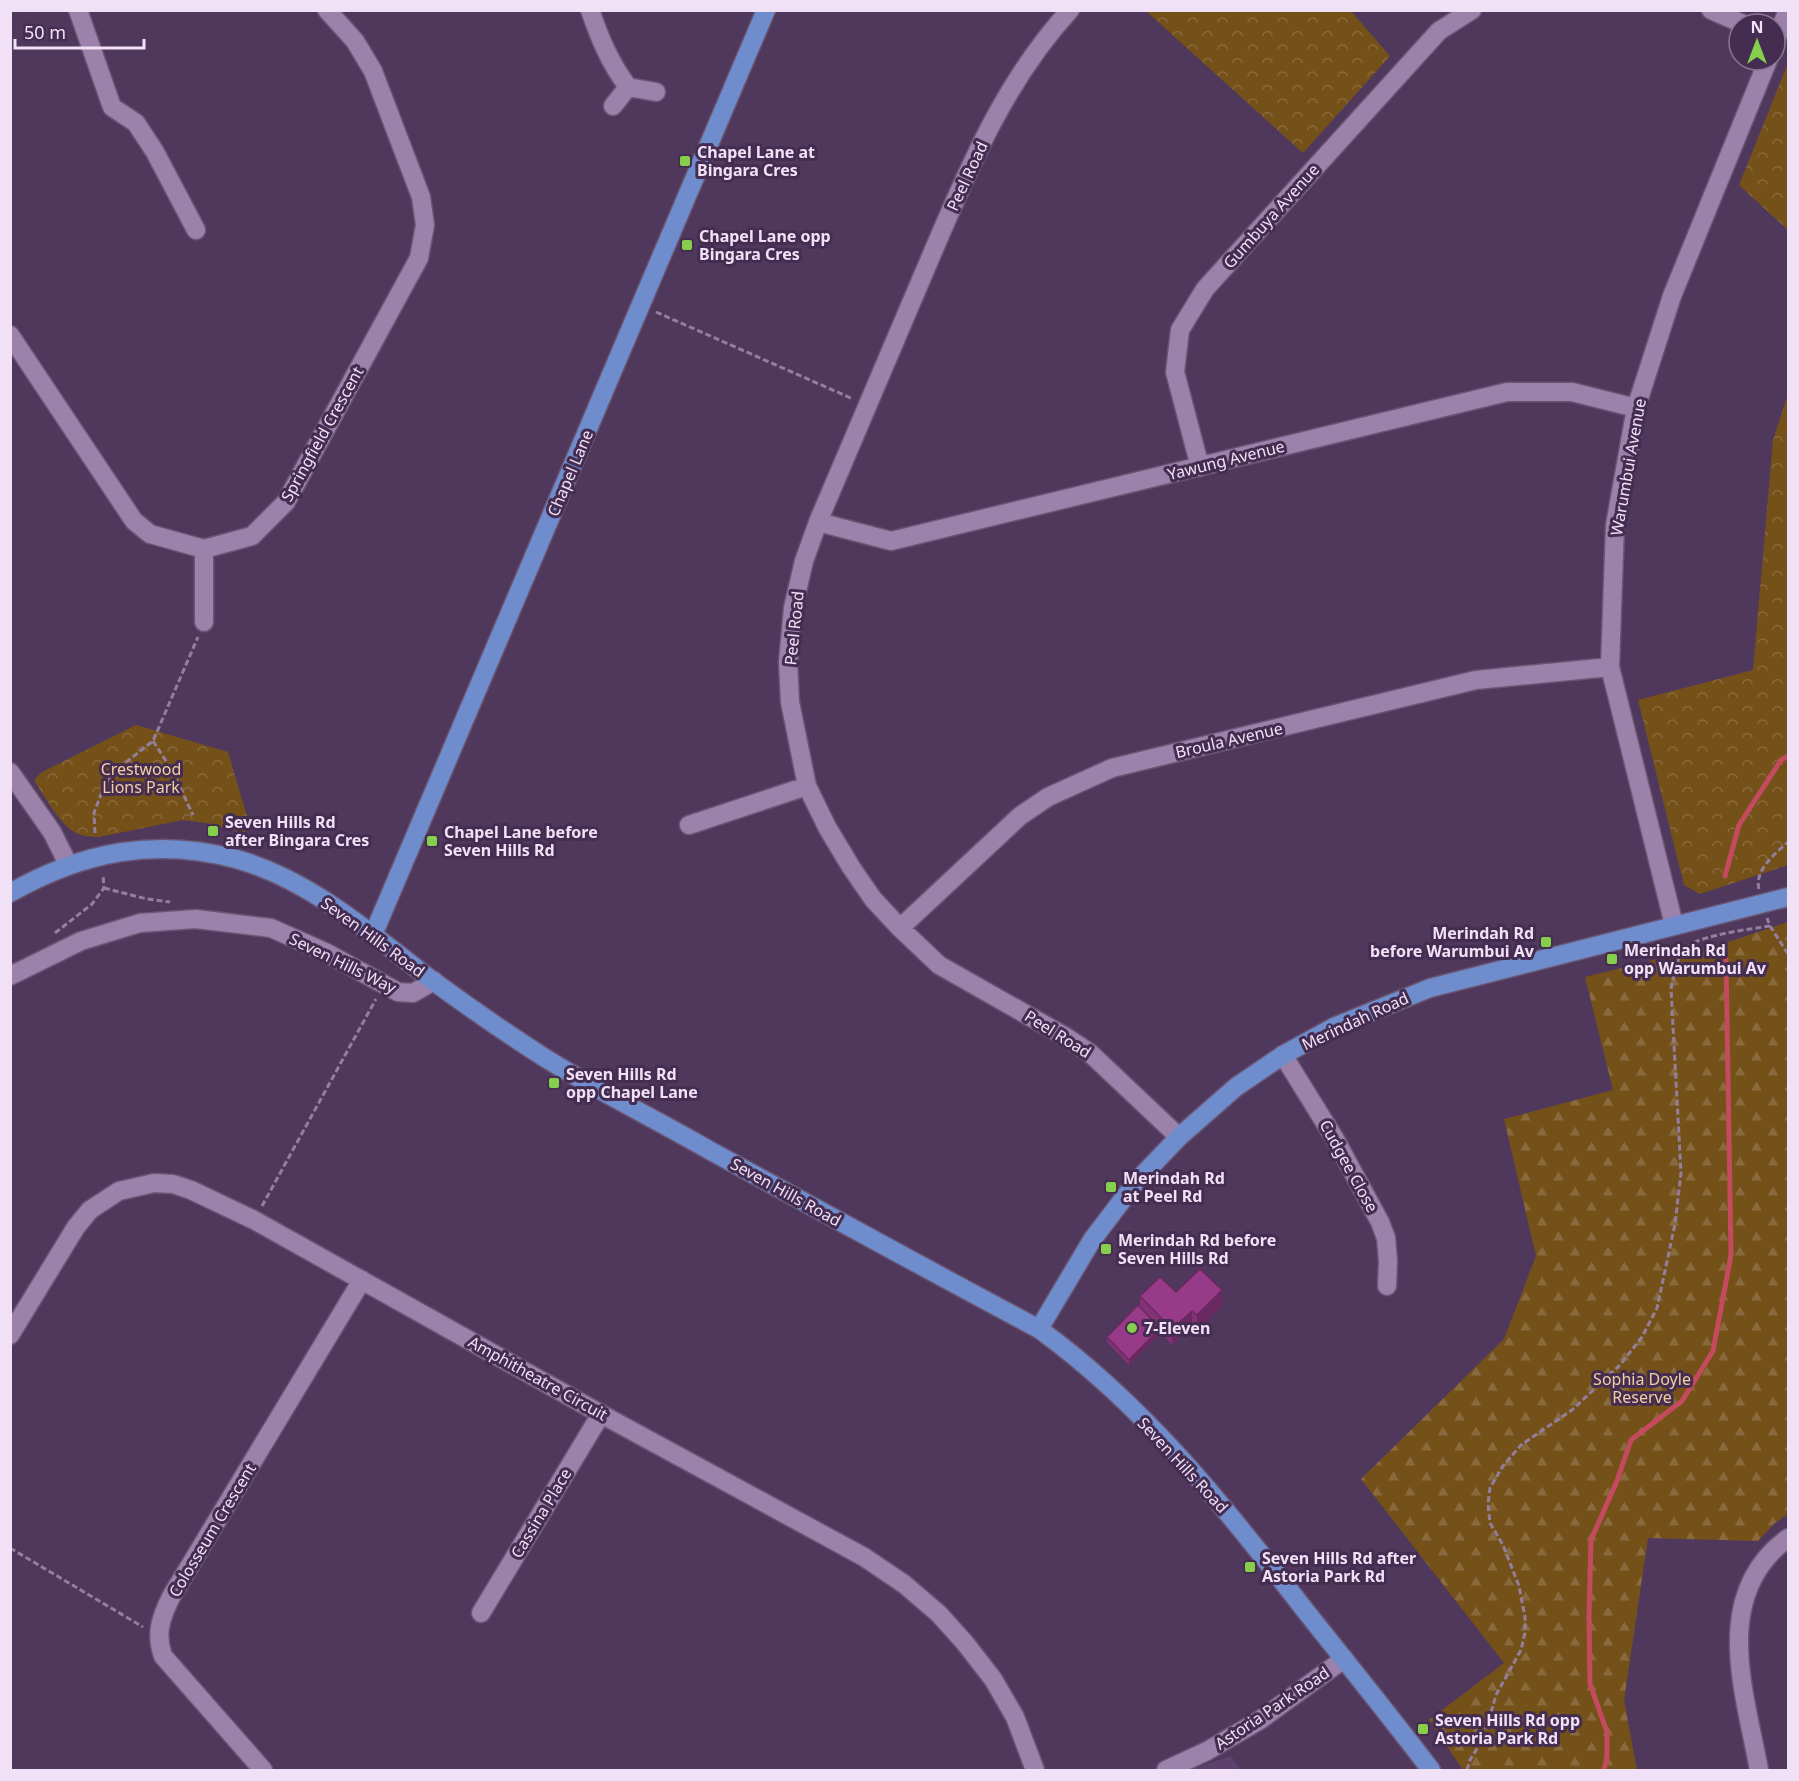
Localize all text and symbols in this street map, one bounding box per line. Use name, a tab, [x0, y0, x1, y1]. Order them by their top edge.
scale bar	[15, 12, 144, 50]
north arrow	[1727, 12, 1787, 72]
text: N	[1750, 16, 1764, 38]
text: 50 m	[24, 20, 66, 44]
street label: Peel Road	[941, 138, 993, 214]
place label: Chapel Lane at Bingara Cres	[697, 141, 815, 181]
marker: Chapel Lane at Bingara Cres	[678, 154, 692, 168]
street label: Gumbuya Avenue	[1218, 159, 1324, 273]
place label: Chapel Lane opp Bingara Cres	[699, 225, 831, 265]
marker: Chapel Lane opp Bingara Cres	[680, 238, 694, 252]
street label: Springfield Crescent	[276, 362, 368, 506]
street label: Warumbui Avenue	[1605, 397, 1651, 537]
street label: Chapel Lane	[542, 426, 598, 520]
street label: Yawung Avenue	[1165, 435, 1287, 485]
street label: Peel Road	[779, 590, 809, 666]
street label: Broula Avenue	[1173, 717, 1285, 763]
park label: Crestwood Lions Park	[101, 758, 181, 798]
place label: Seven Hills Rd after Bingara Cres	[225, 811, 369, 851]
place label: Chapel Lane before Seven Hills Rd	[444, 821, 598, 861]
marker: Seven Hills Rd after Bingara Cres	[206, 824, 220, 838]
marker: Chapel Lane before Seven Hills Rd	[425, 834, 439, 848]
street label: Seven Hills Road	[317, 892, 429, 982]
place label: Merindah Rd before Warumbui Av	[1370, 922, 1535, 962]
street label: Seven Hills Way	[286, 928, 401, 999]
marker: Merindah Rd before Warumbui Av	[1539, 935, 1553, 949]
place label: Merindah Rd opp Warumbui Av	[1624, 939, 1767, 979]
marker: Merindah Rd opp Warumbui Av	[1605, 952, 1619, 966]
street label: Merindah Road	[1298, 987, 1412, 1055]
street label: Peel Road	[1021, 1005, 1095, 1063]
place label: Seven Hills Rd opp Chapel Lane	[566, 1063, 698, 1103]
marker: Seven Hills Rd opp Chapel Lane	[547, 1076, 561, 1090]
street label: Cudgee Close	[1315, 1116, 1383, 1216]
street label: Seven Hills Road	[727, 1153, 845, 1231]
place label: Merindah Rd at Peel Rd	[1123, 1167, 1225, 1207]
marker: Merindah Rd at Peel Rd	[1104, 1180, 1118, 1194]
place label: Merindah Rd before Seven Hills Rd	[1118, 1229, 1276, 1269]
marker: Merindah Rd before Seven Hills Rd	[1099, 1242, 1113, 1256]
place label: 7-Eleven	[1144, 1317, 1210, 1339]
marker: 7-Eleven	[1125, 1321, 1139, 1335]
street label: Amphitheatre Circuit	[464, 1331, 612, 1426]
park label: Sophia Doyle Reserve	[1593, 1368, 1691, 1408]
street label: Seven Hills Road	[1133, 1412, 1233, 1518]
street label: Colosseum Crescent	[163, 1459, 261, 1601]
street label: Cassina Place	[506, 1464, 576, 1562]
place label: Seven Hills Rd after Astoria Park Rd	[1262, 1547, 1416, 1587]
marker: Seven Hills Rd after Astoria Park Rd	[1243, 1560, 1257, 1574]
street label: Astoria Park Road	[1210, 1662, 1334, 1754]
place label: Seven Hills Rd opp Astoria Park Rd	[1435, 1709, 1580, 1749]
marker: Seven Hills Rd opp Astoria Park Rd	[1416, 1722, 1430, 1736]

